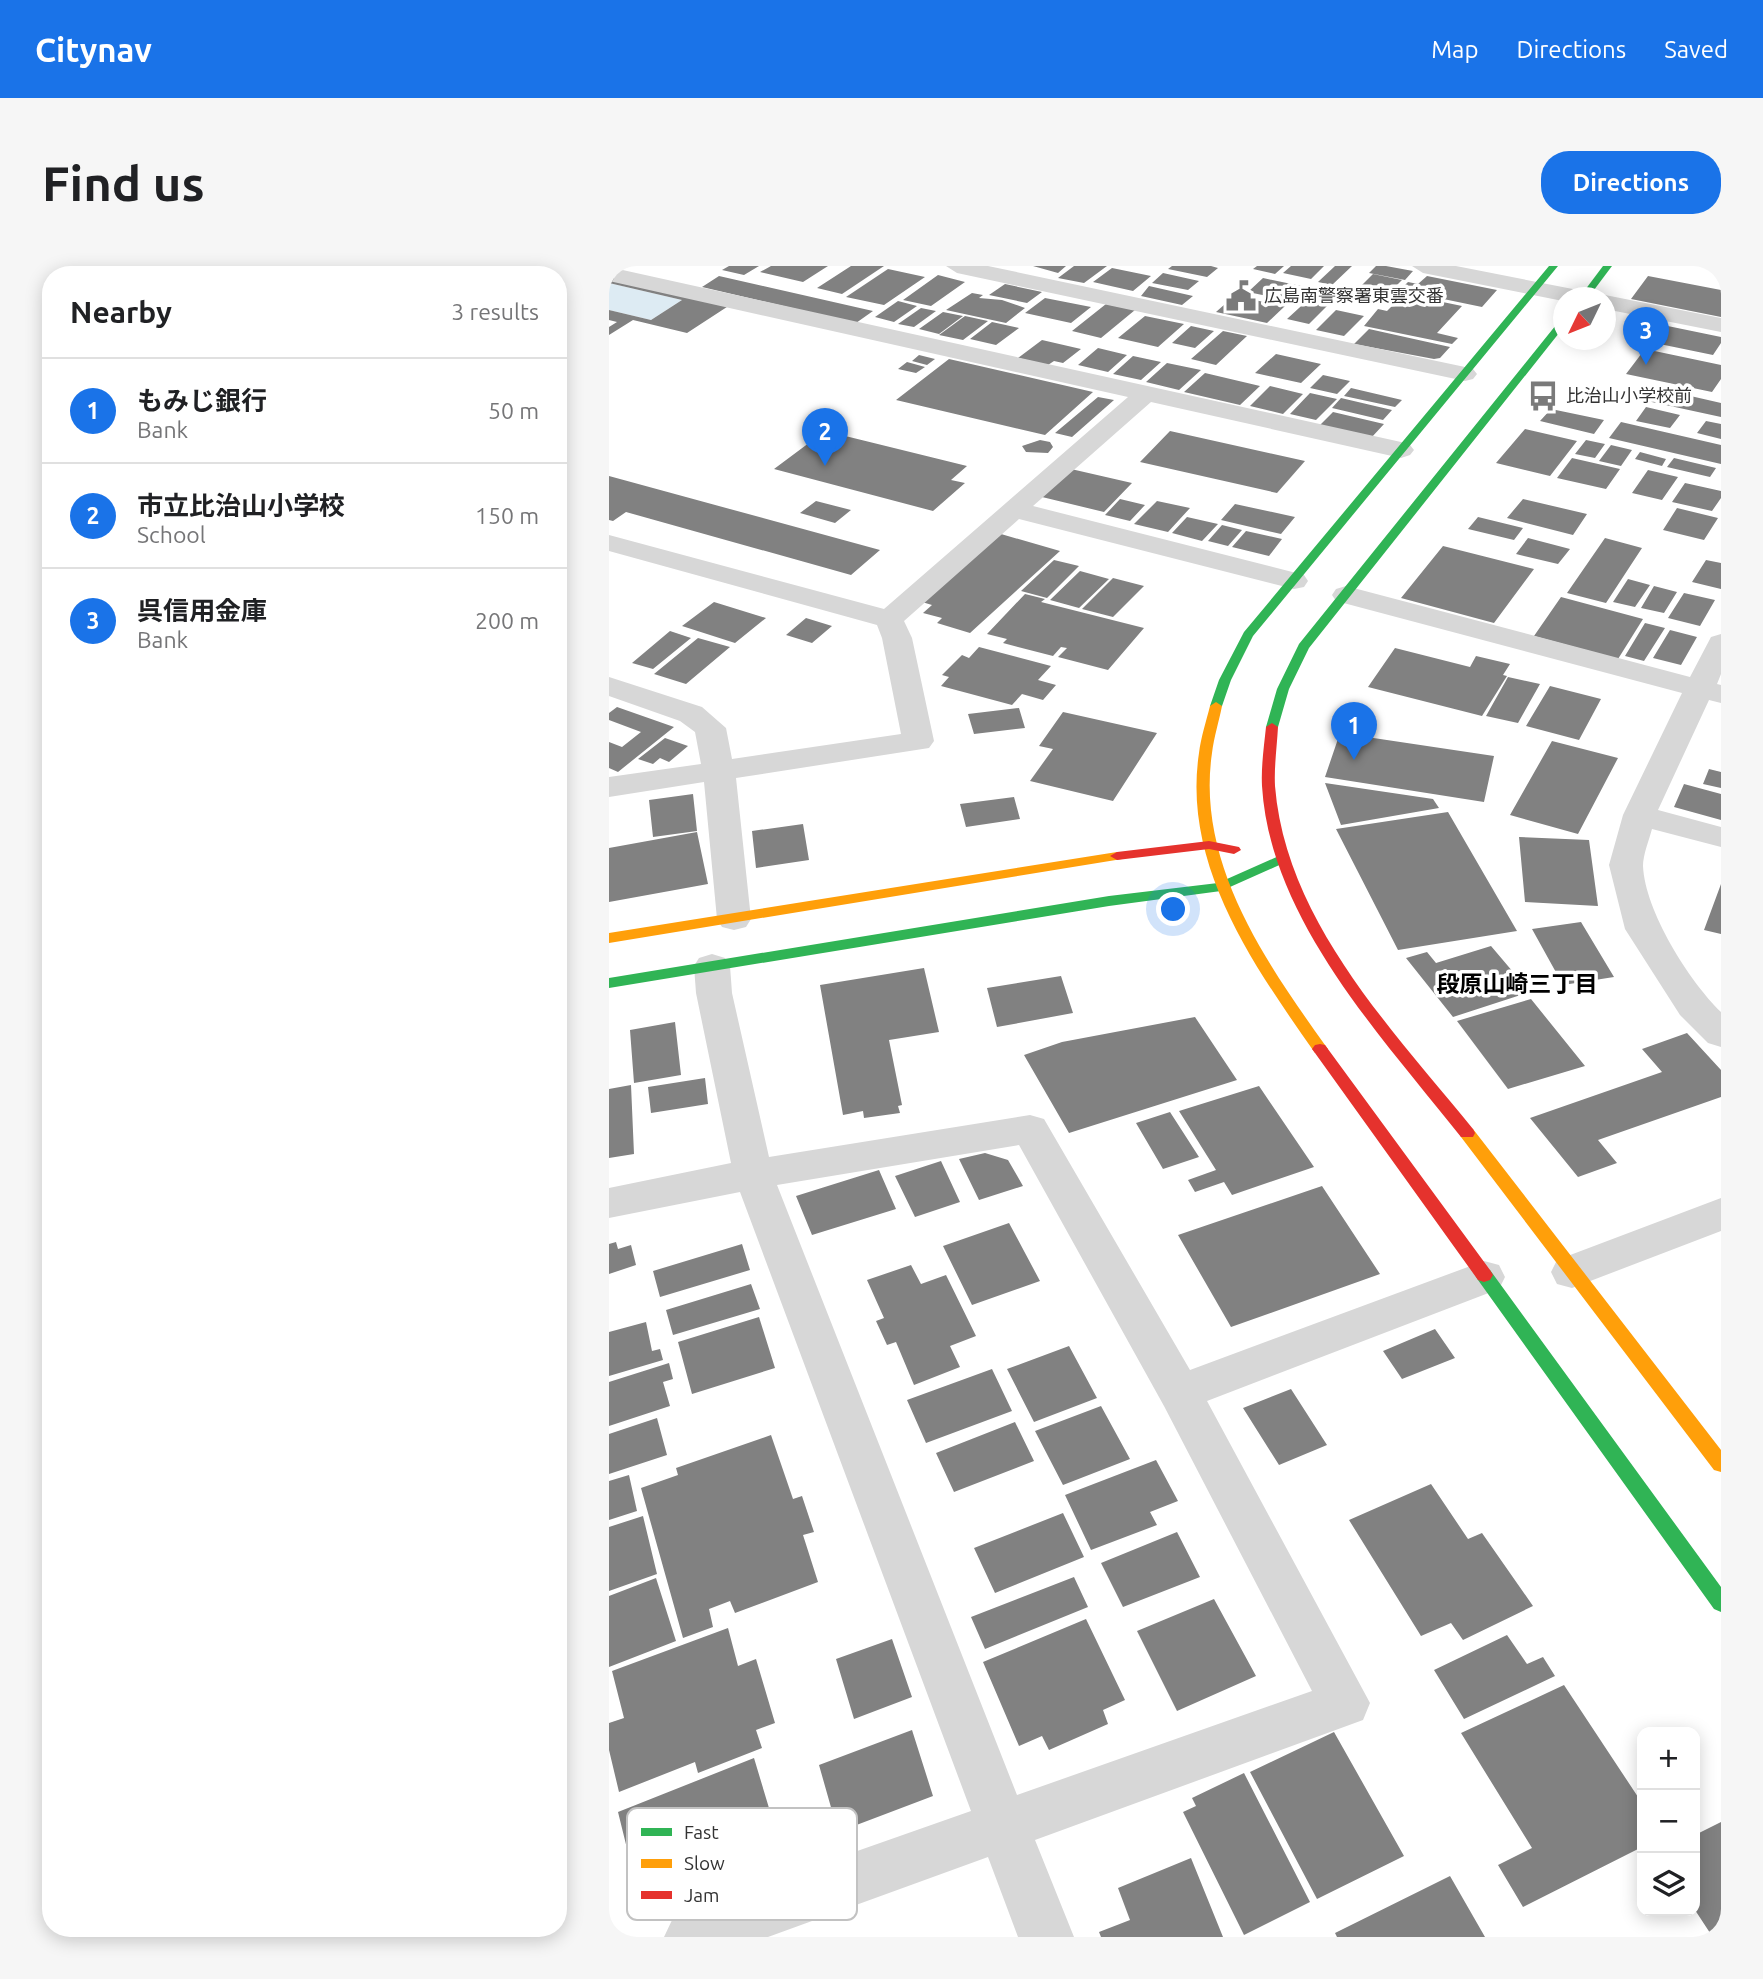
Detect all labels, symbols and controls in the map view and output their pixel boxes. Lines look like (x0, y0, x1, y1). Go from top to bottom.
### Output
text: Citynav (35, 31, 152, 68)
text: Map (1431, 36, 1478, 63)
text: Directions (1516, 36, 1626, 63)
text: Saved (1664, 36, 1728, 63)
button: Directions (1541, 151, 1721, 214)
text: Find us (42, 155, 205, 210)
public building icon: 広島南警察署東雲交番 (1224, 279, 1258, 313)
place label: 広島南警察署東雲交番 (1264, 285, 1444, 305)
north arrow (1553, 287, 1616, 350)
text: Nearby (70, 295, 172, 329)
text: 3 results (451, 299, 539, 324)
pin: 3 (1623, 307, 1669, 365)
bus stop icon: 比治山小学校前 (1526, 379, 1560, 413)
place label: 比治山小学校前 (1566, 385, 1692, 405)
text: もみじ銀行 (137, 386, 267, 415)
text: 1 (87, 398, 99, 423)
text: 50 m (488, 398, 539, 423)
pin: 2 (802, 408, 848, 466)
text: Bank (137, 417, 188, 442)
text: 市立比治山小学校 (137, 491, 345, 520)
text: 2 (87, 503, 99, 528)
text: 150 m (475, 503, 539, 528)
text: School (137, 522, 206, 547)
text: 呉信用金庫 (137, 596, 267, 625)
text: 3 (87, 608, 99, 633)
text: 200 m (475, 608, 539, 633)
text: Bank (137, 627, 188, 652)
pin: 1 (1331, 702, 1377, 760)
your location (1156, 892, 1190, 926)
district label: 段原山崎三丁目 (1437, 971, 1598, 996)
map controls (1637, 1727, 1700, 1916)
button: + (1637, 1727, 1700, 1790)
button: − (1637, 1790, 1700, 1853)
legend (627, 1808, 857, 1920)
text: Fast (684, 1821, 719, 1843)
text: Slow (684, 1852, 725, 1874)
button: layers (1637, 1853, 1700, 1916)
text: Jam (684, 1884, 720, 1906)

